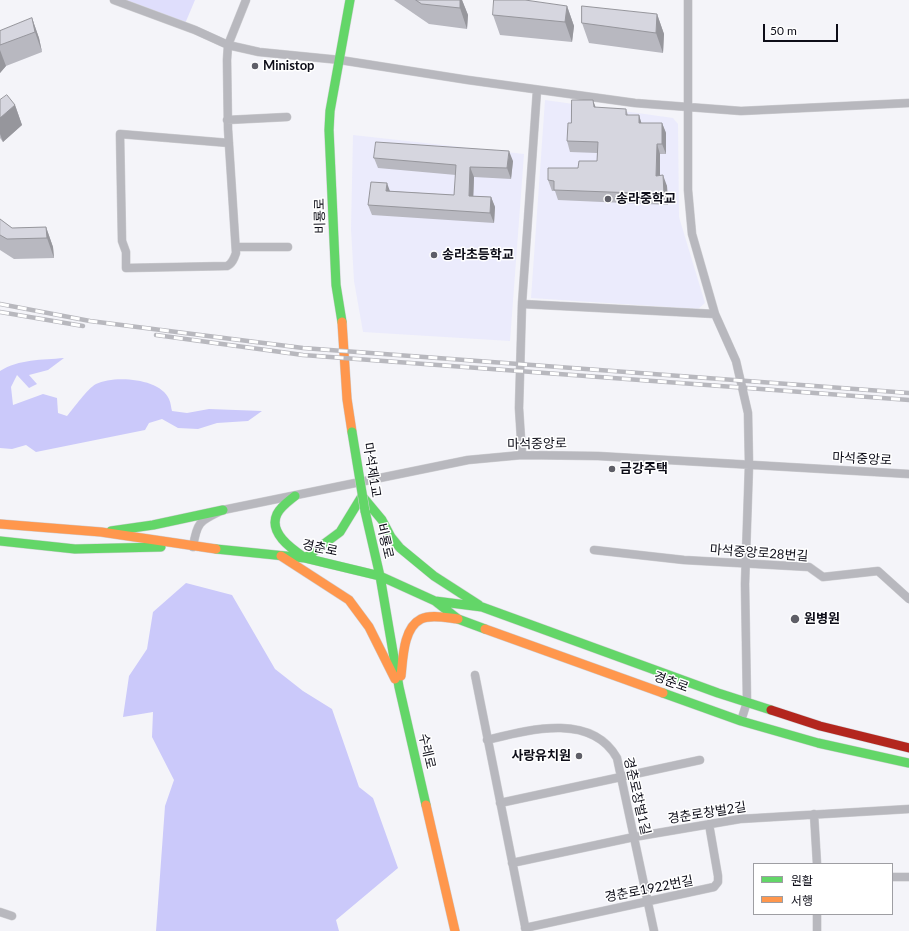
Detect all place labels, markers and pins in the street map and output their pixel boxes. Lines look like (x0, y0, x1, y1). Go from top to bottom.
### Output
place label: Ministop (263, 58, 314, 74)
marker: Ministop (250, 61, 260, 71)
place label: 송라중학교 (616, 191, 676, 207)
marker: 송라중학교 (603, 194, 613, 204)
place label: 송라초등학교 (442, 247, 514, 263)
marker: 송라초등학교 (429, 250, 439, 260)
place label: 금강주택 (620, 461, 668, 477)
marker: 금강주택 (607, 464, 617, 474)
place label: 원병원 (804, 611, 840, 627)
marker: 원병원 (789, 613, 801, 625)
place label: 사랑유치원 (511, 748, 571, 764)
marker: 사랑유치원 (574, 751, 584, 761)

